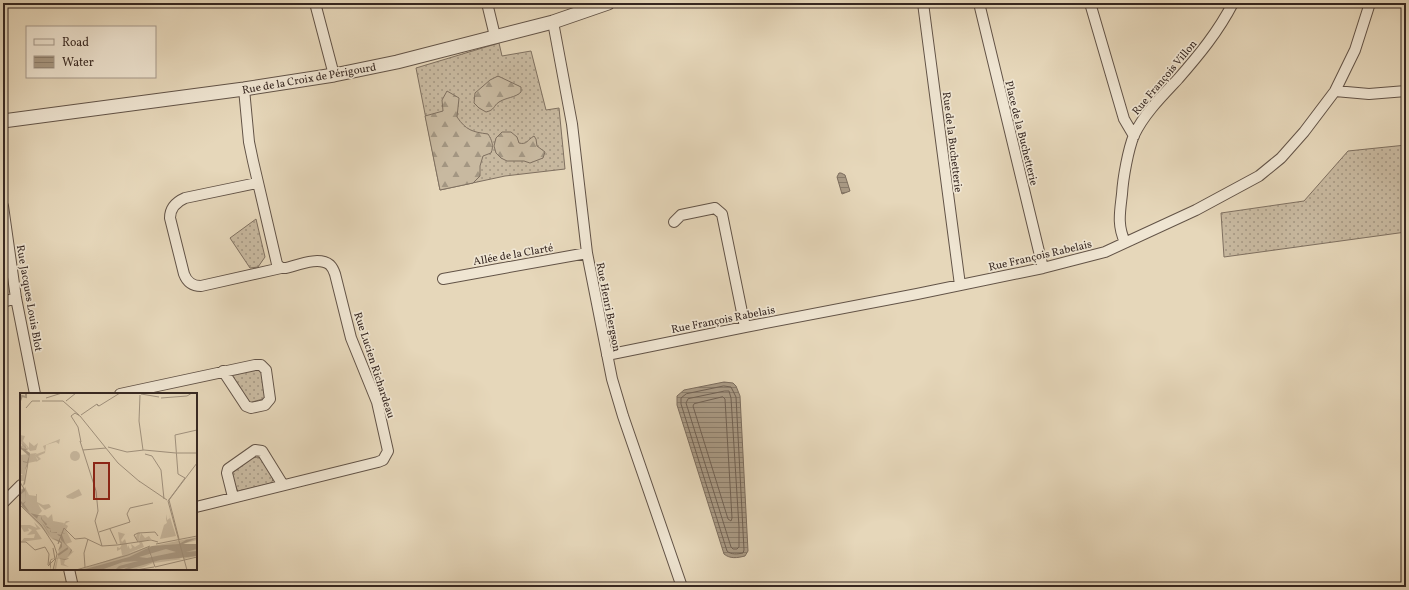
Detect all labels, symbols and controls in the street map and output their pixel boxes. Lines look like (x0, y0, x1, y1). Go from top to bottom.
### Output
legend (26, 26, 156, 78)
text: Road (62, 35, 89, 51)
street label: Rue François Villon (1129, 37, 1201, 119)
text: Water (62, 55, 94, 71)
street label: Rue de la Croix de Périgourd (241, 60, 378, 99)
street label: Place de la Buchetterie (1000, 79, 1041, 187)
street label: Rue de la Buchetterie (938, 91, 965, 193)
street label: Rue François Rabelais (987, 237, 1094, 276)
street label: Allée de la Clarté (472, 241, 554, 270)
street label: Rue Jacques Louis Blot (12, 244, 45, 353)
street label: Rue Henri Bergson (592, 261, 624, 354)
street label: Rue François Rabelais (670, 303, 777, 338)
street label: Rue Lucien Richardeau (349, 310, 398, 421)
inset map (20, 393, 197, 570)

